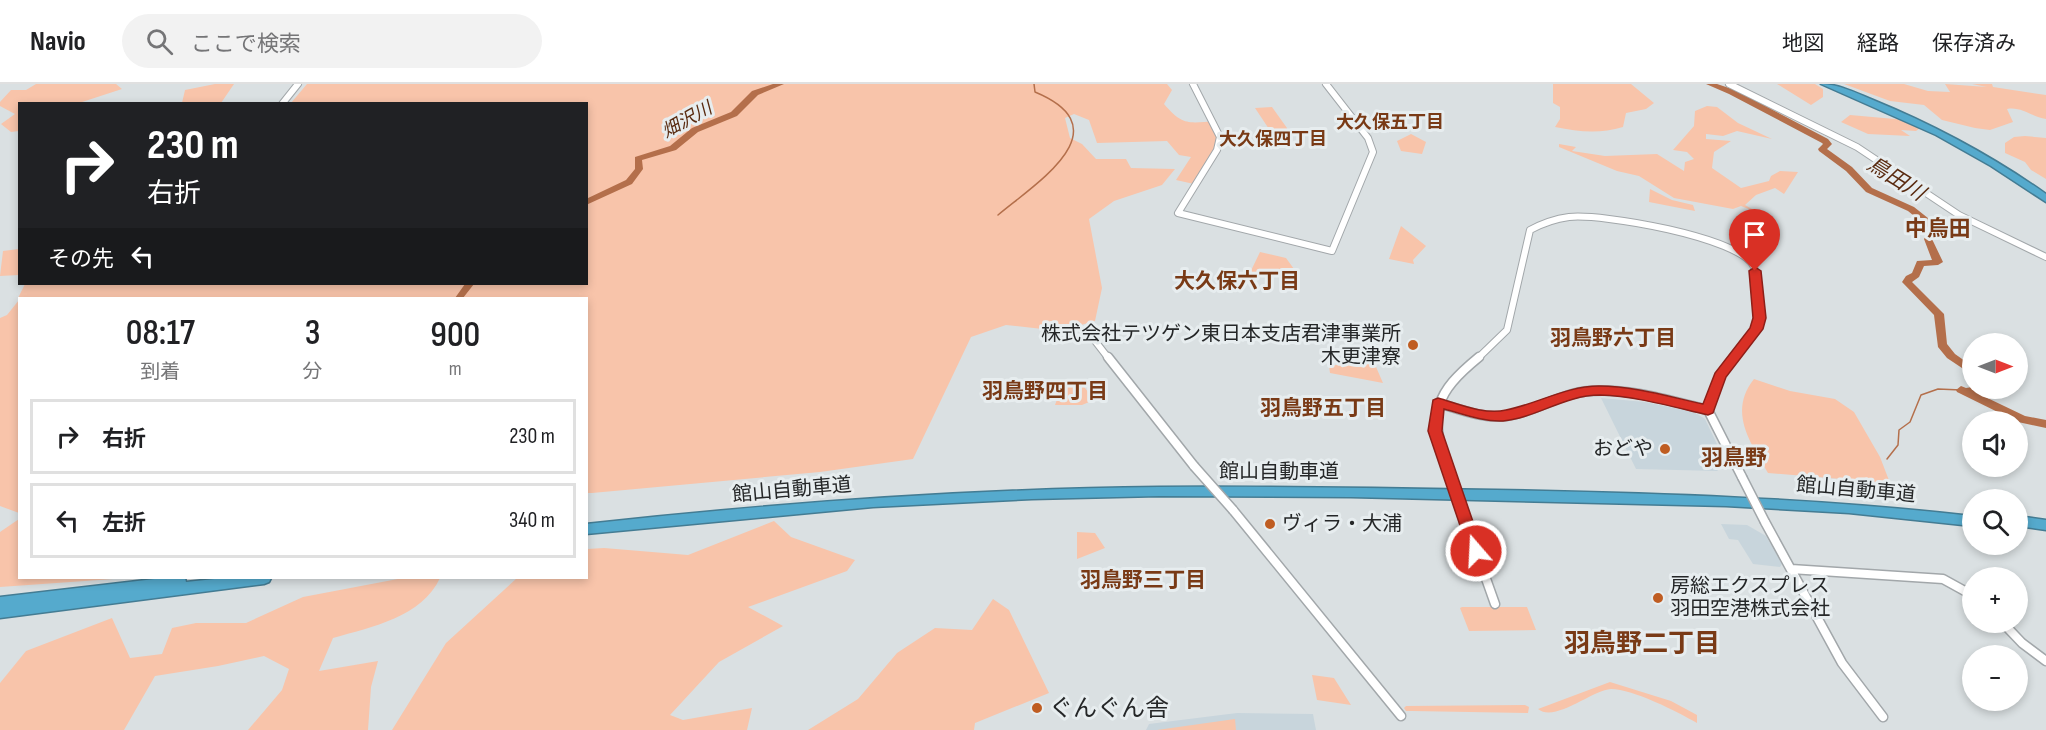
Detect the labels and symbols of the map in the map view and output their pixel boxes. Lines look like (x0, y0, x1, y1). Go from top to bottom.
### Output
water label: 畑沢川 (658, 97, 717, 142)
district label: 大久保五丁目 (1336, 112, 1444, 133)
district label: 大久保四丁目 (1219, 129, 1327, 150)
water label: 鳥田川 (1863, 152, 1931, 207)
pin (1729, 209, 1780, 271)
district label: 中烏田 (1905, 216, 1971, 243)
district label: 大久保六丁目 (1174, 269, 1300, 294)
place label: 株式会社テツゲン東日本支店君津事業所 木更津寮 (1041, 322, 1401, 369)
district label: 羽鳥野六丁目 (1550, 326, 1676, 351)
north arrow (1962, 333, 2028, 399)
marker: 株式会社テツゲン東日本支店君津事業所 木更津寮 (1406, 338, 1420, 352)
district label: 羽鳥野四丁目 (982, 379, 1108, 404)
district label: 羽鳥野五丁目 (1260, 396, 1386, 421)
place label: おどや (1593, 437, 1653, 461)
marker: おどや (1658, 442, 1672, 456)
district label: 羽鳥野 (1701, 445, 1767, 472)
street label: 館山自動車道 (1219, 460, 1339, 484)
street label: 館山自動車道 (731, 473, 853, 507)
street label: 館山自動車道 (1795, 473, 1917, 507)
place label: ヴィラ・大浦 (1282, 512, 1402, 536)
marker: ヴィラ・大浦 (1263, 517, 1277, 531)
position arrow (1444, 519, 1508, 583)
district label: 羽鳥野三丁目 (1080, 568, 1206, 593)
place label: 房総エクスプレス 羽田空港株式会社 (1670, 574, 1830, 621)
marker: 房総エクスプレス 羽田空港株式会社 (1651, 591, 1665, 605)
district label: 羽鳥野二丁目 (1564, 629, 1720, 660)
place label: ぐんぐん舎 (1049, 694, 1169, 723)
marker: ぐんぐん舎 (1030, 701, 1044, 715)

